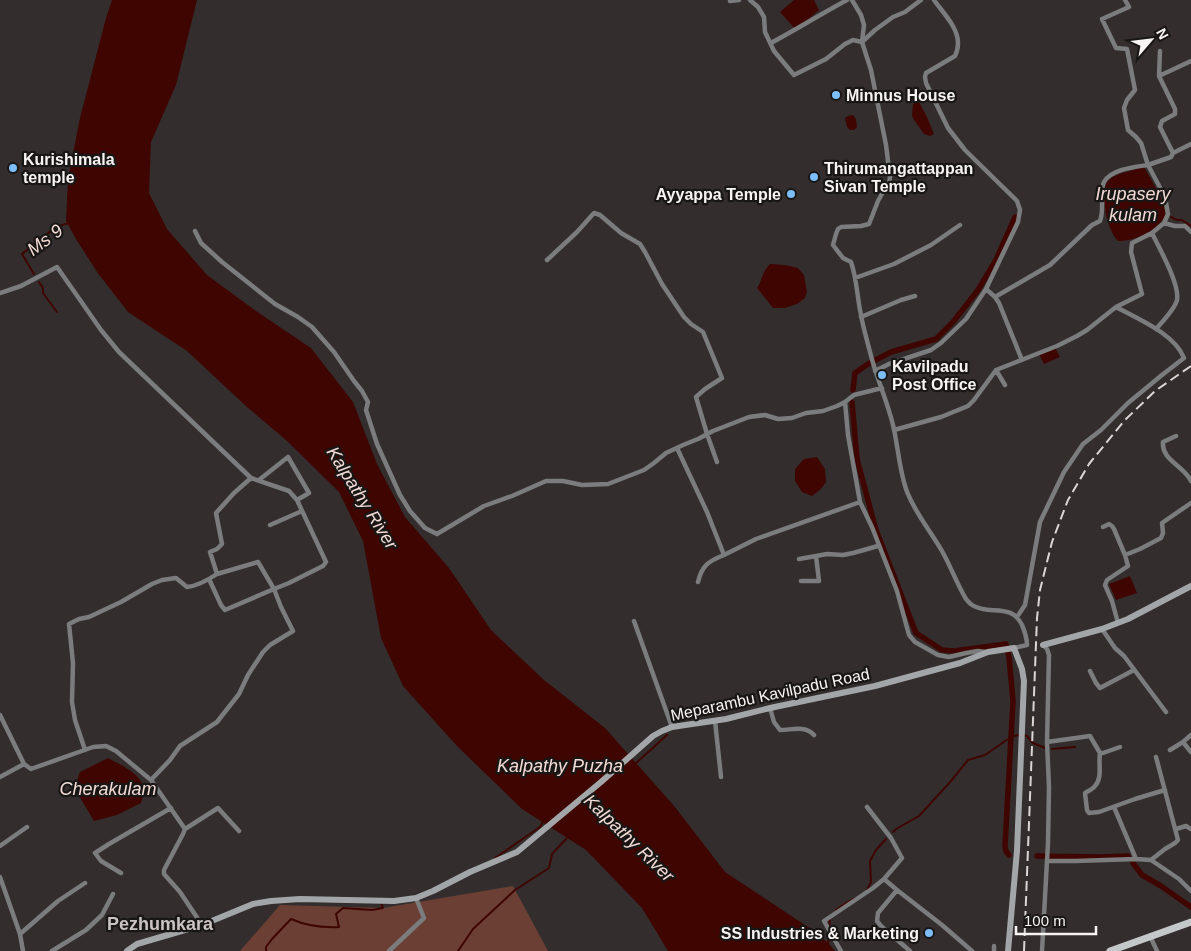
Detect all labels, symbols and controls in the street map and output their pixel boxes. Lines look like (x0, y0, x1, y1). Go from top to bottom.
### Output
north arrow (1126, 15, 1176, 65)
text: N (1153, 26, 1172, 42)
place label: Minnus House (846, 87, 955, 104)
marker: Minnus House (830, 89, 842, 101)
place label: Kurishimala temple (23, 151, 115, 186)
place label: Thirumangattappan Sivan Temple (824, 160, 973, 195)
marker: Kurishimala temple (7, 162, 19, 174)
marker: Thirumangattappan Sivan Temple (808, 171, 820, 183)
water label: Irupasery kulam (1095, 184, 1172, 225)
place label: Ayyappa Temple (656, 186, 781, 203)
marker: Ayyappa Temple (785, 188, 797, 200)
water label: Ms 9 (23, 220, 67, 260)
place label: Kavilpadu Post Office (892, 358, 977, 393)
marker: Kavilpadu Post Office (876, 369, 888, 381)
water label: Kalpathy River (323, 443, 402, 554)
street label: Meparambu Kavilpadu Road (669, 665, 871, 724)
water label: Kalpathy Puzha (497, 756, 623, 776)
water label: Cherakulam (59, 779, 157, 799)
water label: Kalpathy River (580, 790, 679, 887)
scale bar (1016, 904, 1096, 936)
text: 100 m (1024, 912, 1066, 929)
district label: Pezhumkara (107, 914, 214, 934)
place label: SS Industries & Marketing (721, 925, 919, 942)
marker: SS Industries & Marketing (923, 927, 935, 939)

